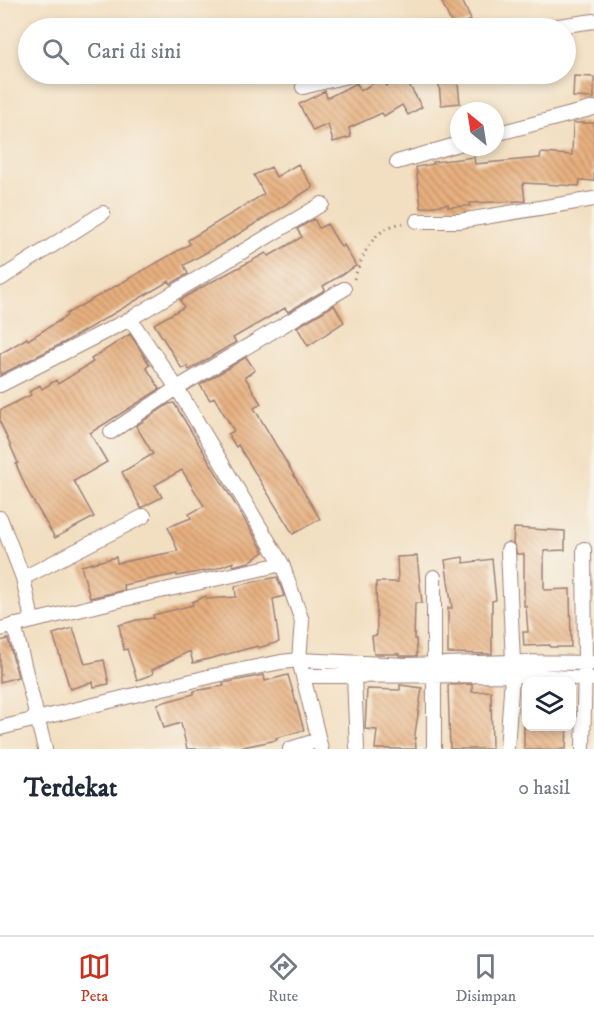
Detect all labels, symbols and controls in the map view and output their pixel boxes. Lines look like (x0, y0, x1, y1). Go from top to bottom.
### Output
search box (18, 18, 576, 84)
icon: search (39, 35, 72, 68)
text: Cari di sini (87, 38, 181, 65)
north arrow (450, 102, 504, 156)
map controls (522, 677, 576, 731)
button: layers (522, 677, 576, 731)
text: Terdekat (24, 772, 117, 805)
text: 0 hasil (518, 776, 570, 801)
tab: Peta (78, 950, 111, 1006)
tab: Rute (267, 950, 300, 1006)
tab: Disimpan (455, 950, 516, 1006)

